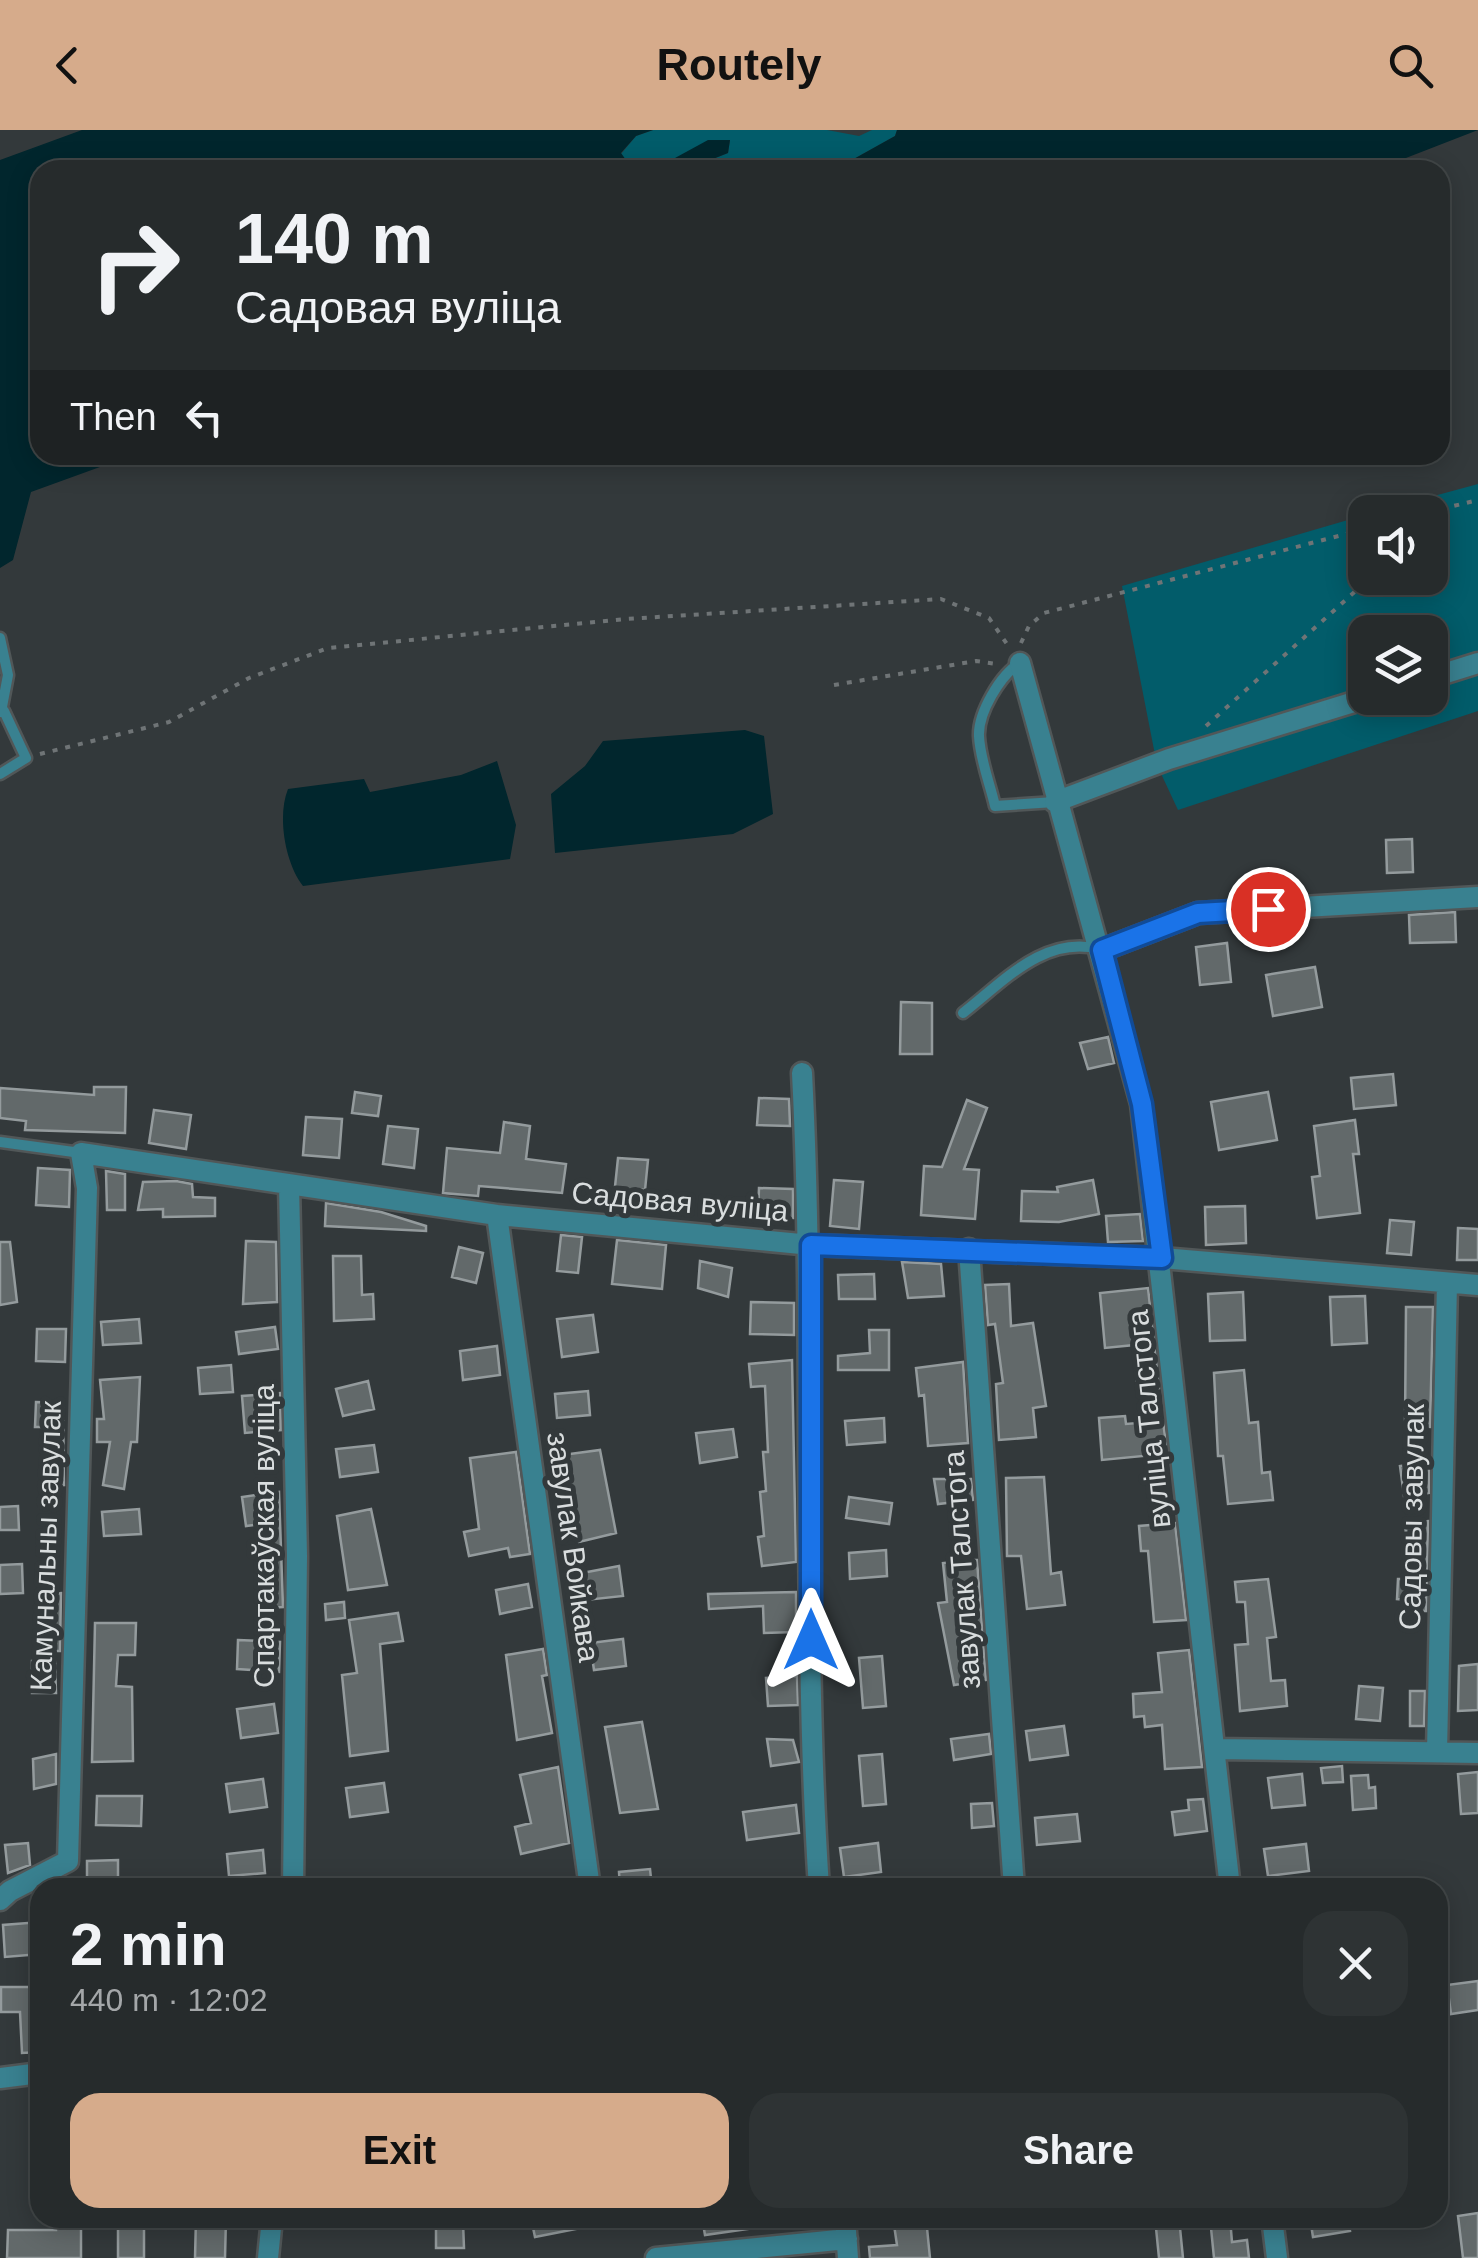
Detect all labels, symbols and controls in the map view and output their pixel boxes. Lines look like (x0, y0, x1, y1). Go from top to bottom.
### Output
icon: back (40, 38, 95, 93)
icon: search (1383, 38, 1438, 93)
text: Routely (656, 39, 822, 90)
icon: right (70, 200, 200, 330)
text: 140 m (235, 200, 433, 278)
text: Садовая вуліца (235, 282, 561, 333)
icon: left (177, 390, 232, 445)
text: Then (70, 396, 157, 438)
map controls (1348, 495, 1448, 715)
button: sound (1348, 495, 1448, 595)
button: layers (1348, 615, 1448, 715)
pin (1226, 867, 1311, 952)
icon: arrive (1241, 882, 1296, 937)
street label: Садовая вуліца (570, 1176, 790, 1227)
street label: вуліца Талстога (1121, 1308, 1176, 1530)
street label: Спартакаўская вуліца (247, 1384, 280, 1688)
street label: Камунальны завулак (24, 1399, 67, 1692)
street label: Садовы завулак (1393, 1403, 1430, 1630)
street label: завулак Войкава (541, 1430, 606, 1664)
street label: завулак Талстога (937, 1449, 986, 1690)
position arrow (759, 1588, 863, 1692)
text: 2 min (70, 1911, 227, 1978)
button: close (1303, 1911, 1408, 2016)
text: 440 m · 12:02 (70, 1982, 267, 2018)
button: Exit (70, 2093, 729, 2208)
button: Share (749, 2093, 1408, 2208)

